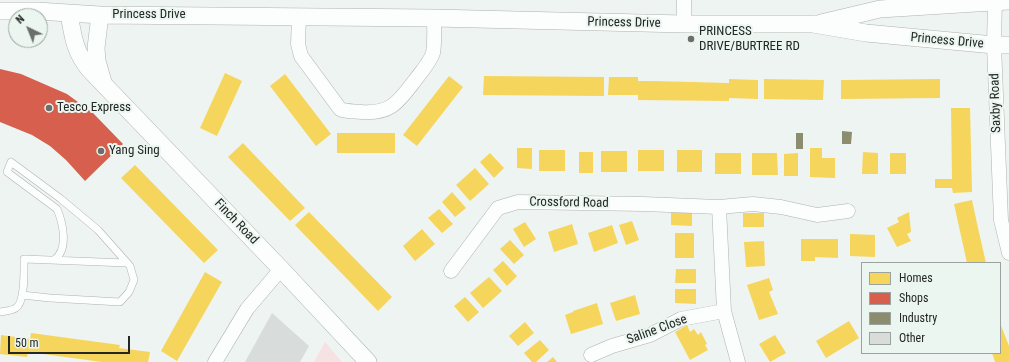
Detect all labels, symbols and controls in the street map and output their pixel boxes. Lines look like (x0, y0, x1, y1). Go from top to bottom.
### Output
street label: Princess Drive (112, 7, 186, 23)
north arrow (8, 8, 48, 48)
text: N (13, 13, 27, 27)
street label: Princess Drive (587, 15, 661, 31)
place label: PRINCESS DRIVE/BURTREE RD (699, 24, 800, 55)
street label: Princess Drive (910, 30, 984, 52)
marker: PRINCESS DRIVE/BURTREE RD (686, 34, 696, 44)
street label: Saxby Road (987, 73, 1005, 133)
place label: Tesco Express (57, 100, 131, 116)
marker: Tesco Express (44, 103, 54, 113)
place label: Yang Sing (109, 143, 160, 159)
marker: Yang Sing (96, 146, 106, 156)
street label: Crossford Road (529, 195, 609, 211)
street label: Finch Road (211, 196, 261, 248)
legend (861, 262, 1001, 354)
text: Homes (899, 271, 933, 285)
text: Shops (899, 291, 928, 305)
text: Industry (899, 311, 937, 325)
street label: Saline Close (625, 312, 689, 348)
scale bar (10, 328, 132, 354)
text: Other (899, 331, 925, 345)
text: 50 m (15, 336, 39, 350)

